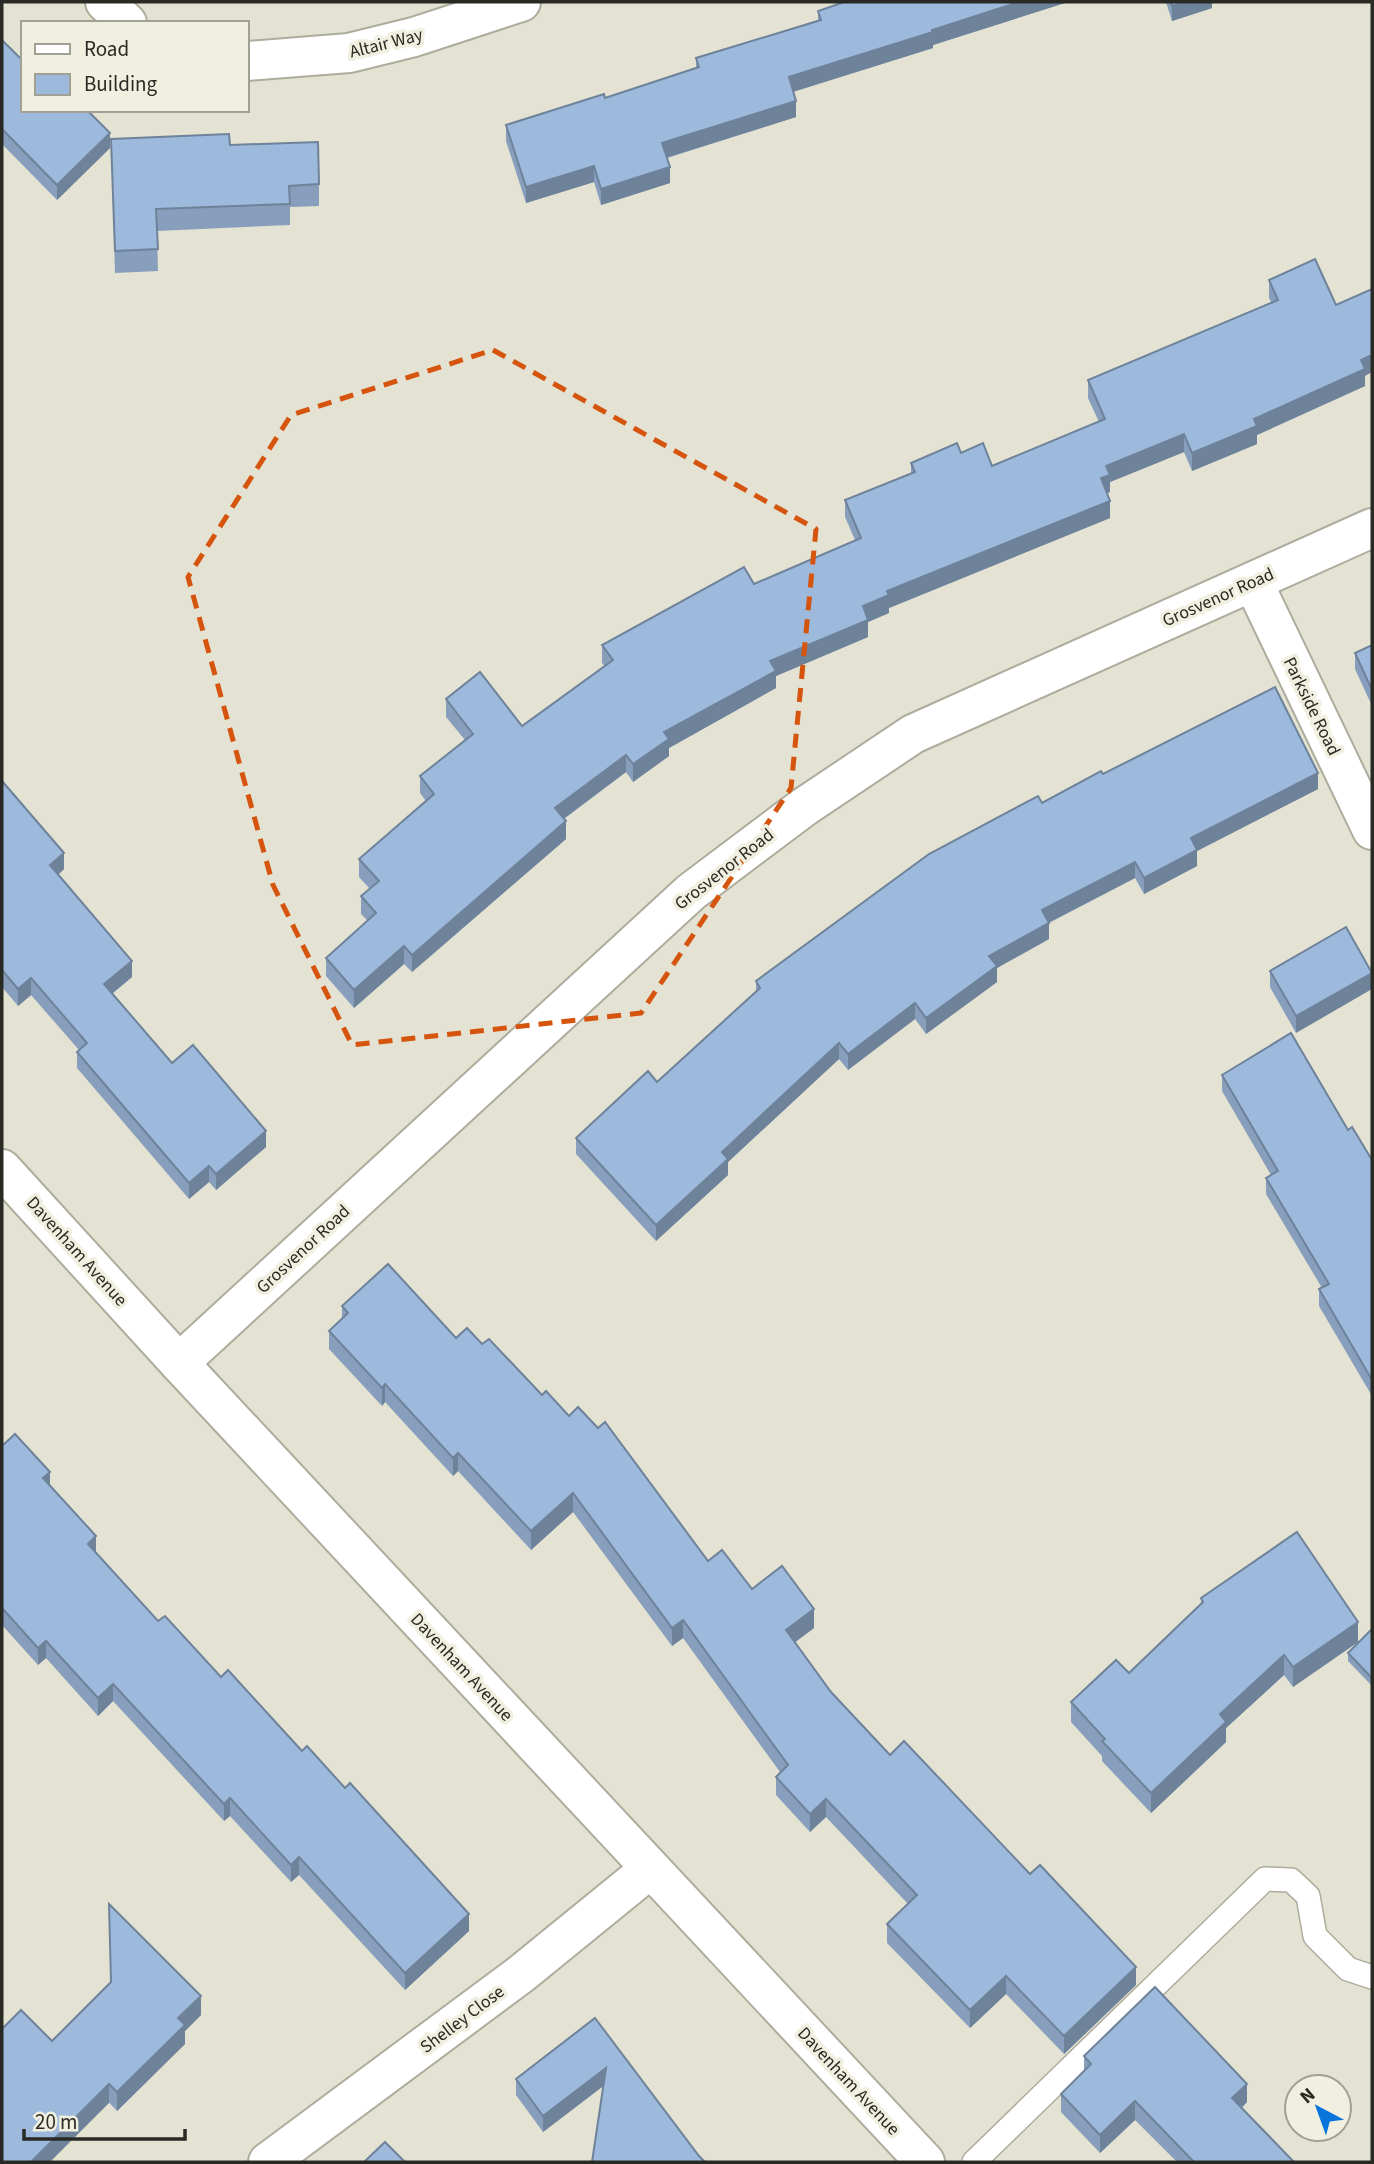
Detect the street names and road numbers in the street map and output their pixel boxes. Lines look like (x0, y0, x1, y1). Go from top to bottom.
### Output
street label: Altair Way (347, 22, 426, 65)
street label: Grosvenor Road (1158, 562, 1278, 633)
street label: Parkside Road (1277, 653, 1346, 760)
street label: Grosvenor Road (669, 823, 779, 916)
street label: Davenham Avenue (20, 1191, 133, 1312)
street label: Grosvenor Road (251, 1199, 356, 1299)
street label: Davenham Avenue (405, 1608, 519, 1727)
street label: Shelley Close (415, 1979, 510, 2059)
street label: Davenham Avenue (792, 2022, 906, 2141)

